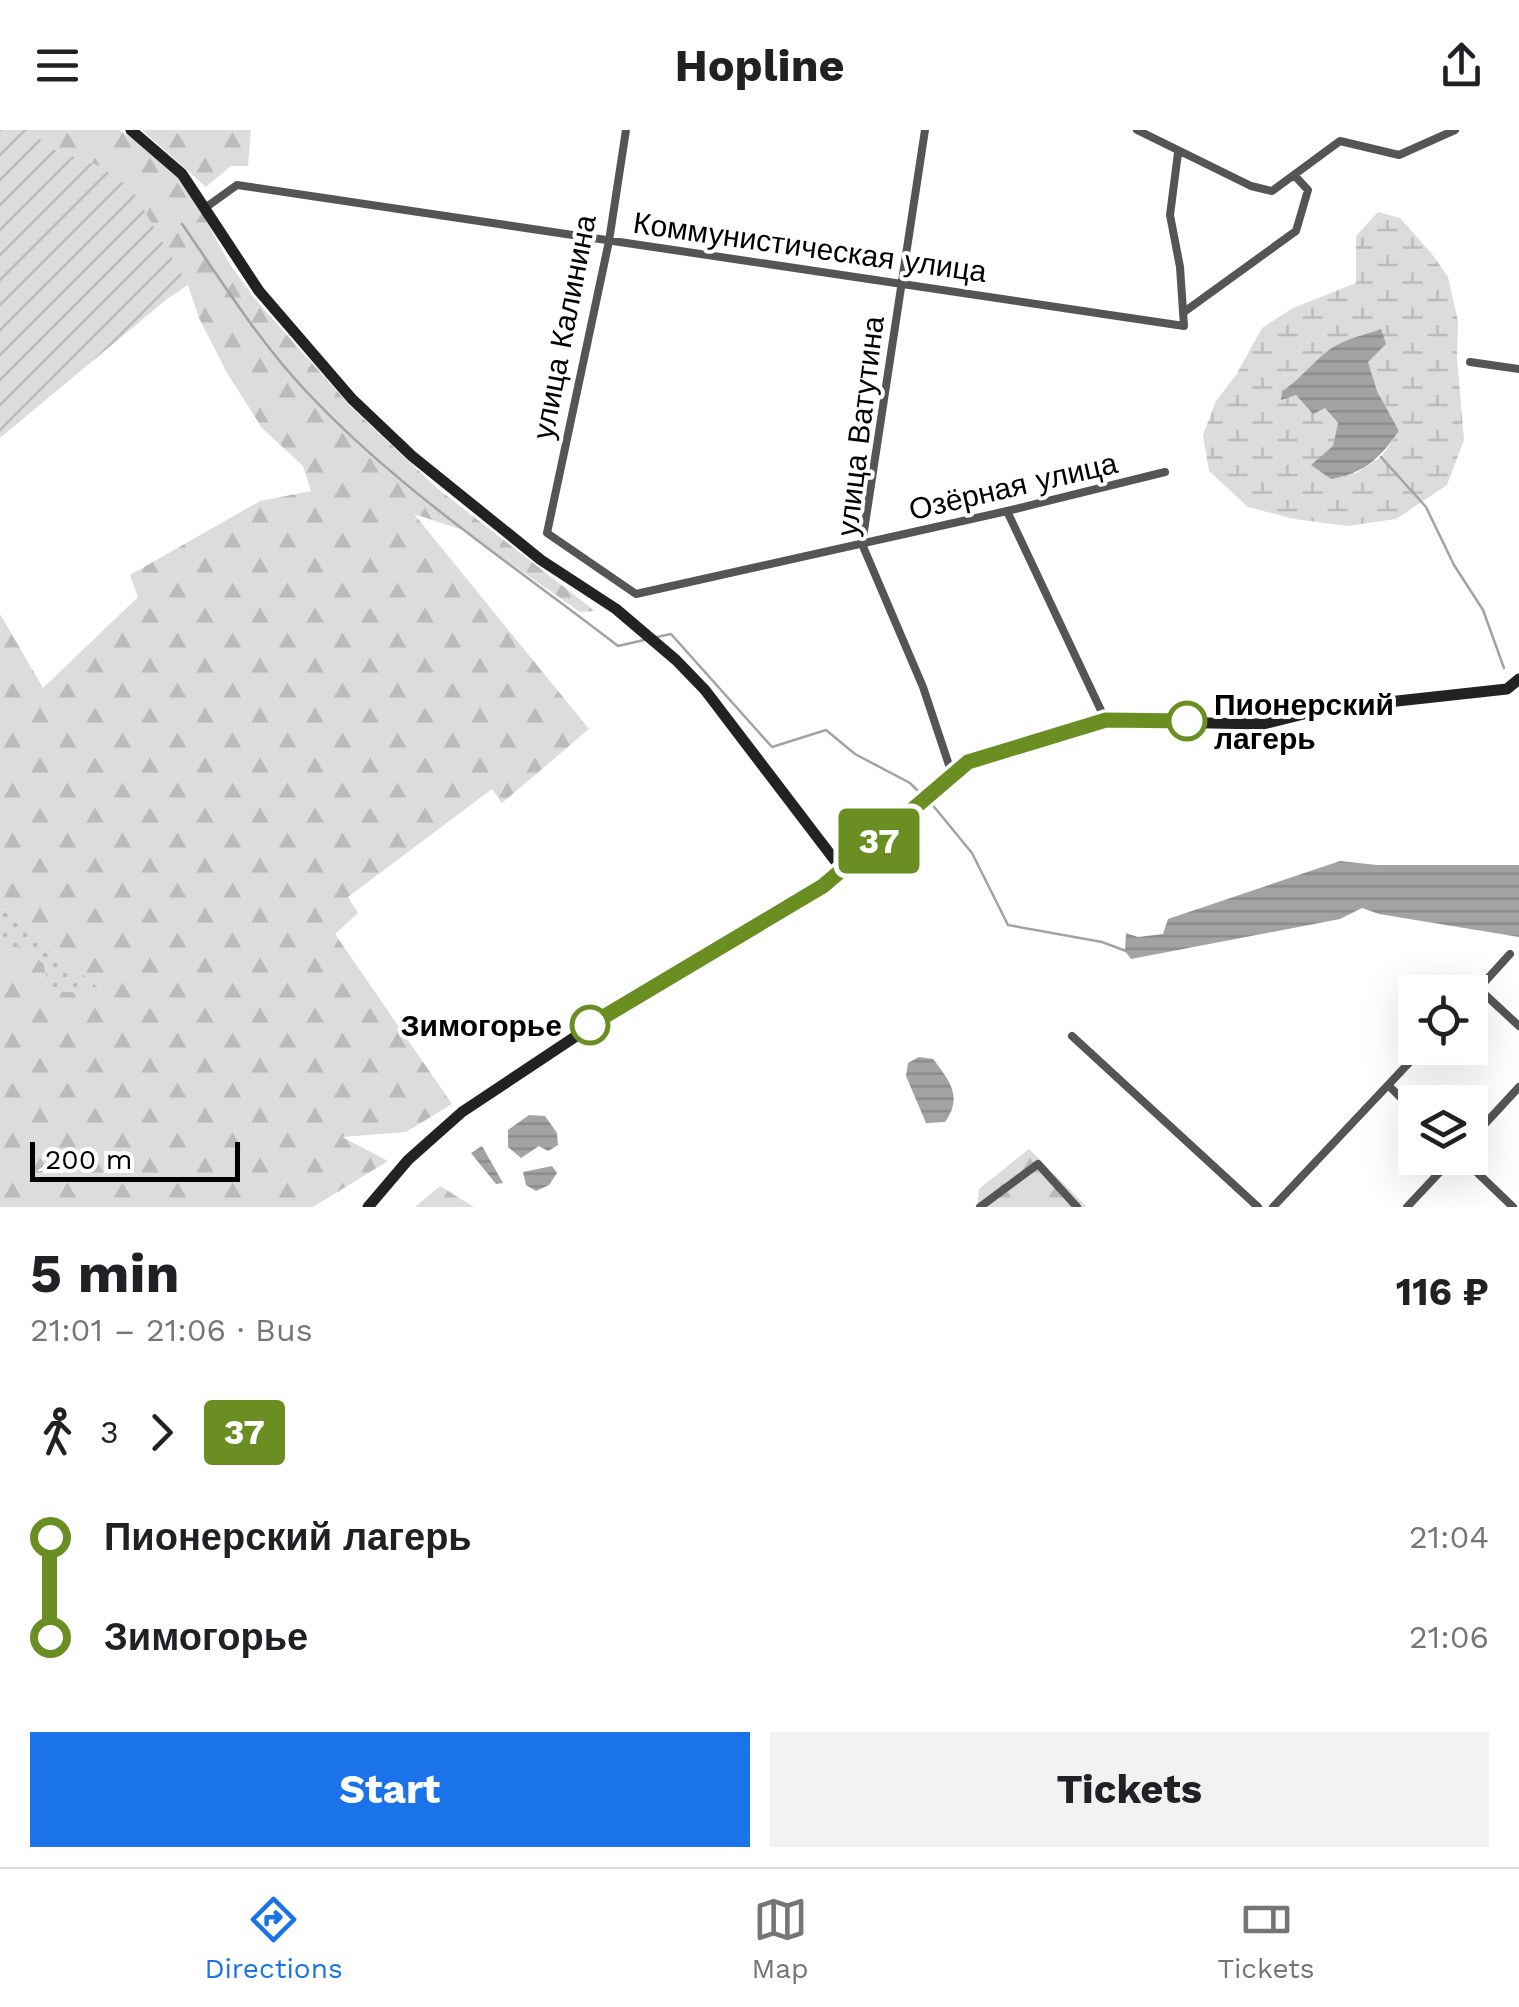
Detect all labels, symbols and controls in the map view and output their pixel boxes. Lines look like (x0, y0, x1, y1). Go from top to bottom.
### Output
icon: menu (30, 38, 85, 93)
icon: share (1434, 38, 1489, 93)
text: Hopline (674, 39, 845, 92)
street label: Коммунистическая улица (631, 205, 989, 289)
street label: улица Калинина (525, 212, 603, 442)
street label: улица Ватутина (829, 314, 891, 538)
street label: Озёрная улица (905, 445, 1121, 527)
place label: Пионерский лагерь (1214, 687, 1394, 756)
marker: Пионерский лагерь (1168, 702, 1206, 740)
line badge: 37 (834, 808, 924, 874)
text: 37 (858, 820, 900, 862)
map controls (1398, 975, 1488, 1175)
button: locate (1398, 975, 1488, 1065)
marker: Зимогорье (571, 1006, 609, 1044)
place label: Зимогорье (401, 1008, 562, 1043)
button: layers (1398, 1085, 1488, 1175)
scale bar (30, 1137, 240, 1182)
text: 200 m (45, 1143, 132, 1176)
text: 5 min (30, 1241, 180, 1305)
text: 116 ₽ (1396, 1270, 1489, 1314)
text: 21:01 – 21:06 · Bus (30, 1311, 313, 1349)
icon: walk (30, 1405, 85, 1460)
icon: forward (134, 1405, 189, 1460)
text: 37 (224, 1411, 265, 1453)
text: 3 (100, 1413, 119, 1451)
text: Пионерский лагерь (104, 1515, 472, 1559)
text: 21:04 (1409, 1518, 1489, 1556)
text: Зимогорье (104, 1615, 308, 1659)
text: 21:06 (1409, 1618, 1489, 1656)
button: Start (30, 1732, 750, 1847)
button: Tickets (770, 1732, 1489, 1847)
tab: Directions (204, 1892, 343, 1985)
tab: Map (752, 1892, 809, 1985)
tab: Tickets (1217, 1892, 1315, 1985)

